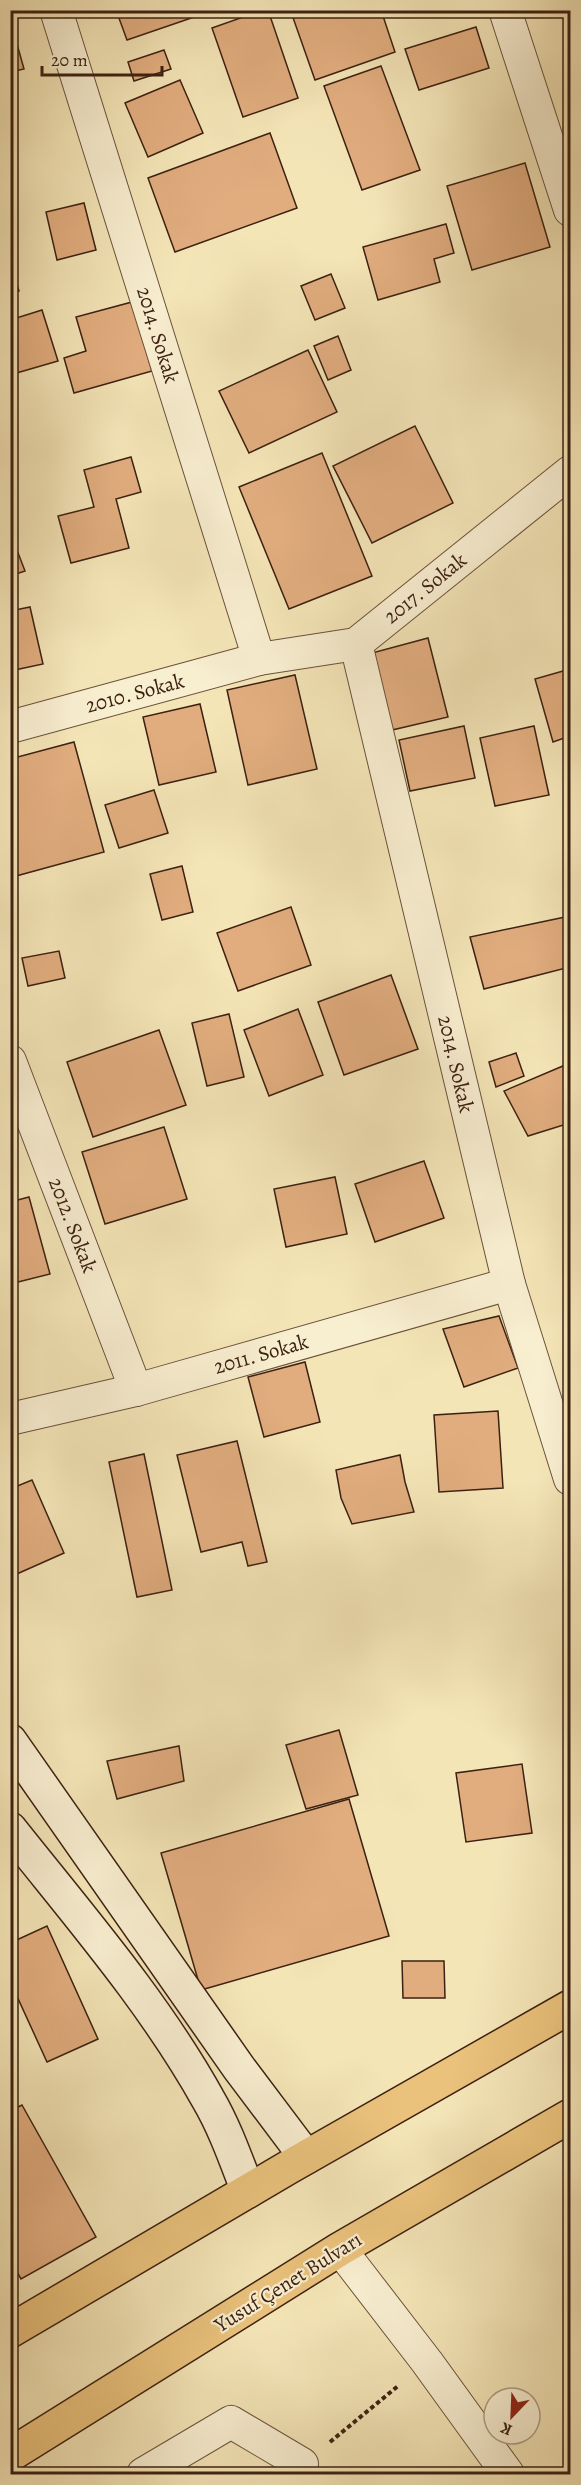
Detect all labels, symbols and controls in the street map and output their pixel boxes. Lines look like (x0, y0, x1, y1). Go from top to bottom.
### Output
scale bar (42, 39, 162, 77)
text: 20 m (51, 48, 88, 72)
street label: 2014. Sokak (130, 283, 186, 387)
street label: 2017. Sokak (378, 546, 473, 630)
street label: 2010. Sokak (83, 666, 188, 720)
street label: 2014. Sokak (431, 1012, 481, 1116)
street label: 2012. Sokak (42, 1173, 104, 1277)
street label: 2011. Sokak (210, 1327, 312, 1381)
street label: Yusuf Çenet Bulvarı (208, 2225, 367, 2339)
north arrow (482, 2386, 542, 2446)
text: K (497, 2417, 516, 2441)

